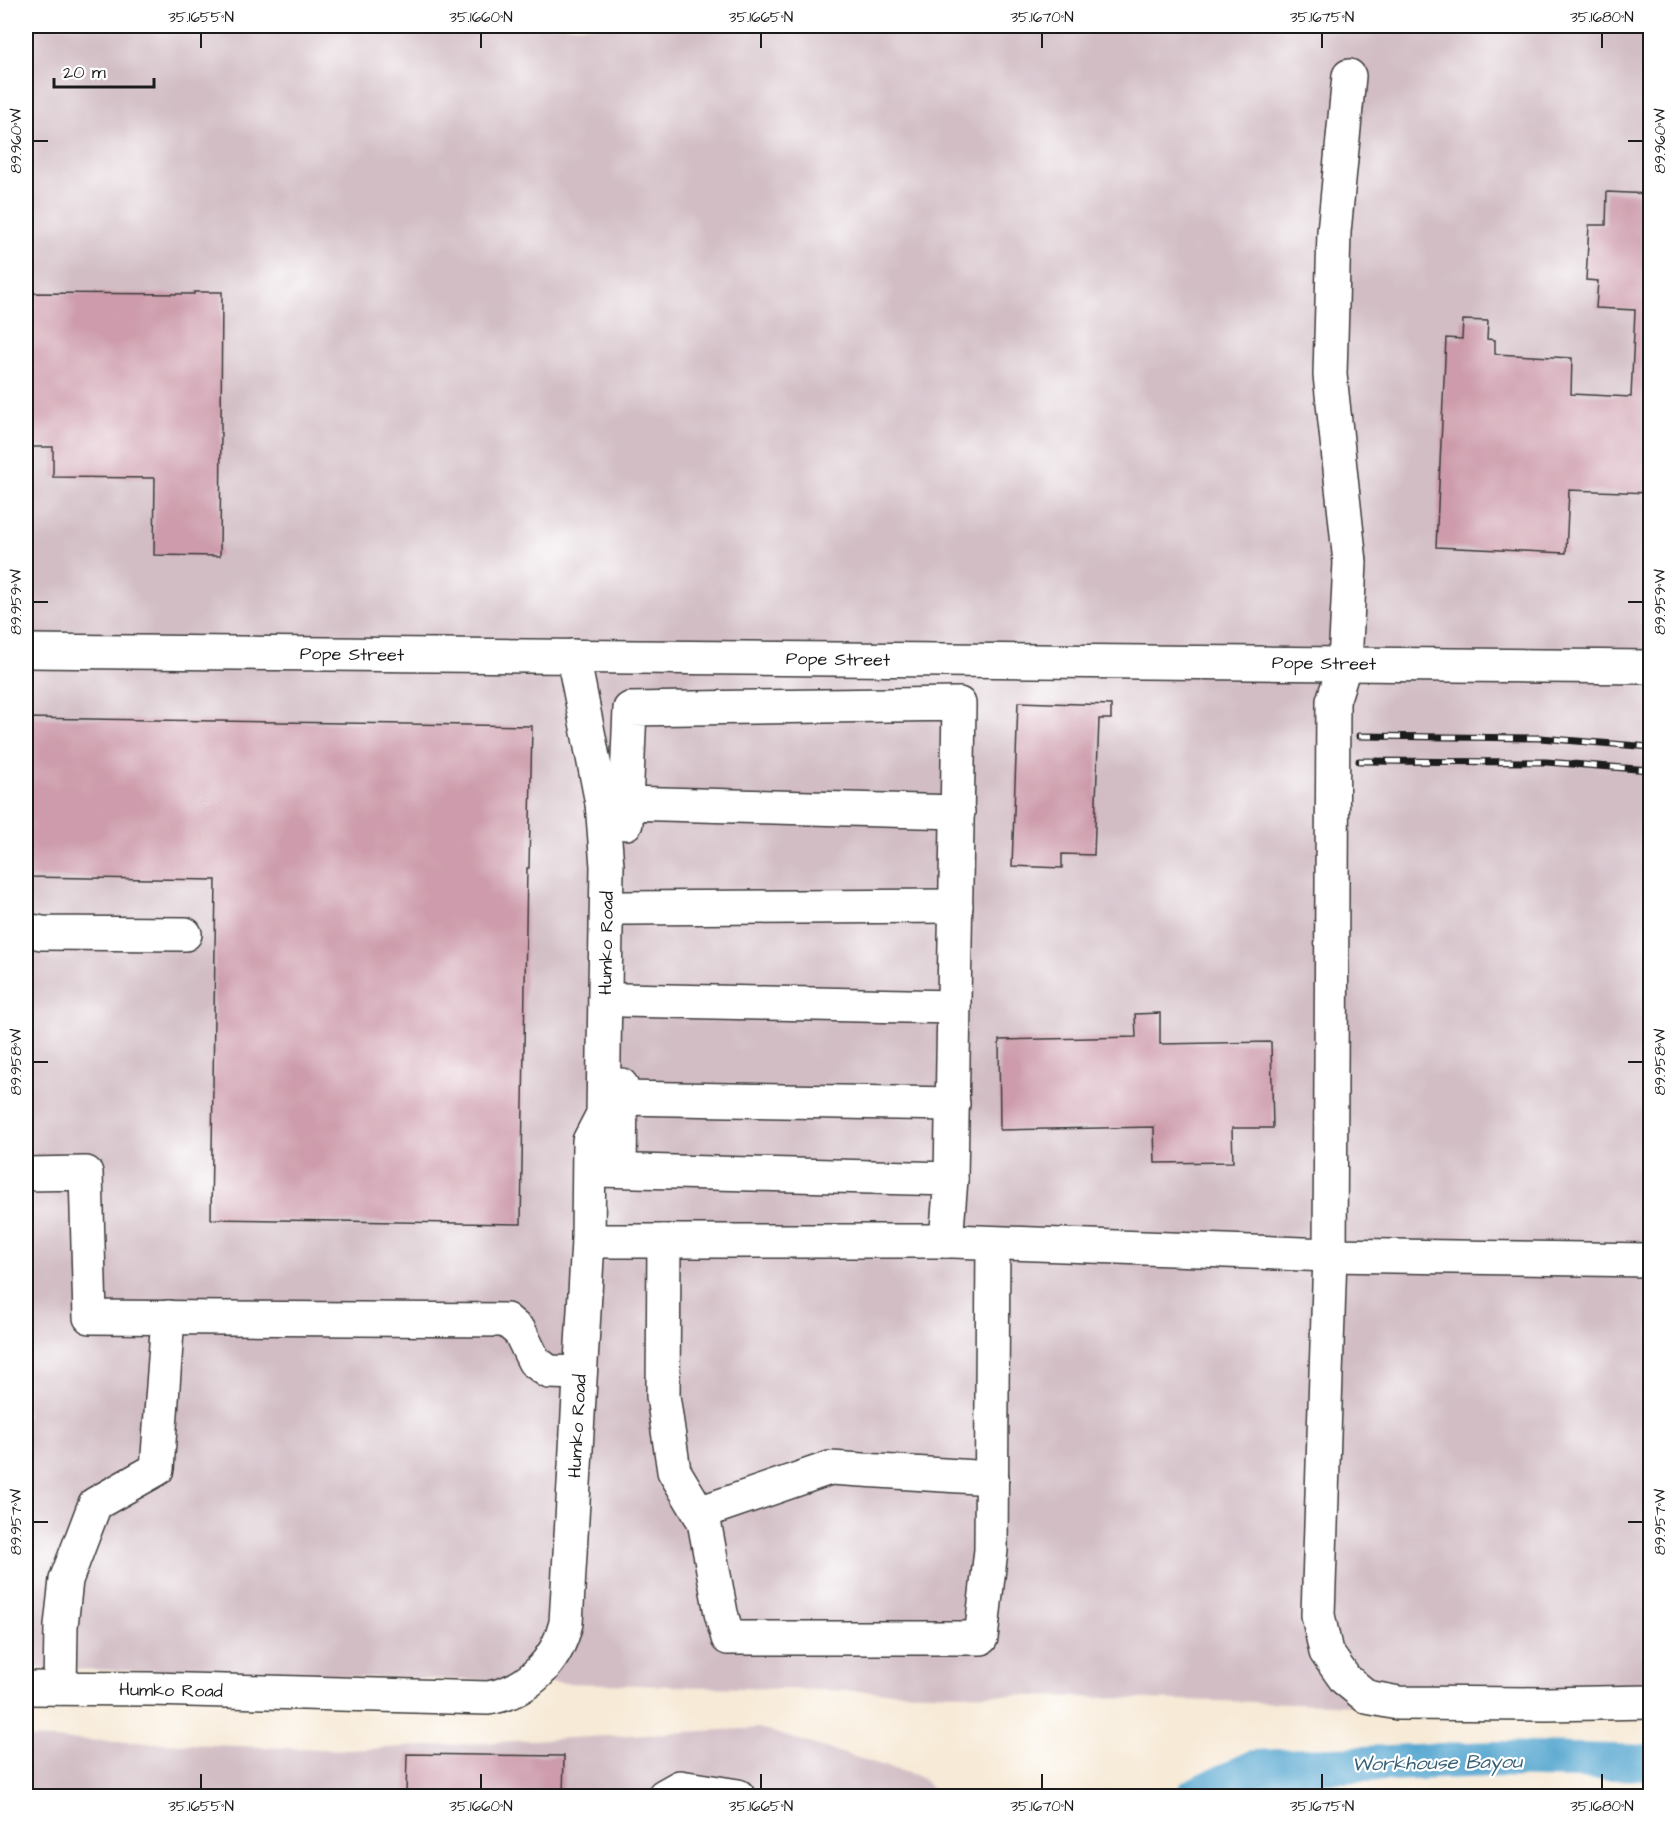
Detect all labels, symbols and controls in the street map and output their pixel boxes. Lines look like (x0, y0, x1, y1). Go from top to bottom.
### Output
text: 35.1655°N (168, 7, 234, 28)
text: 35.1660°N (449, 7, 513, 28)
text: 35.1665°N (729, 7, 793, 28)
text: 35.1670°N (1010, 7, 1074, 28)
text: 35.1675°N (1290, 7, 1354, 28)
text: 35.1680°N (1570, 7, 1634, 28)
scale bar (54, 51, 154, 89)
text: 20 m (63, 60, 106, 85)
text: 89.960°W (6, 108, 27, 174)
text: 89.960°W (1650, 108, 1671, 174)
text: 89.959°W (6, 569, 27, 635)
text: 89.959°W (1650, 569, 1671, 635)
street label: Pope Street (300, 641, 405, 668)
street label: Pope Street (786, 646, 891, 673)
street label: Pope Street (1272, 650, 1377, 677)
street label: Humko Road (593, 891, 620, 995)
text: 89.958°W (6, 1029, 27, 1095)
text: 89.958°W (1650, 1029, 1671, 1095)
street label: Humko Road (562, 1374, 593, 1478)
text: 89.957°W (6, 1489, 27, 1555)
text: 89.957°W (1650, 1489, 1671, 1555)
street label: Humko Road (119, 1677, 223, 1704)
water label: Workhouse Bayou (1352, 1747, 1524, 1779)
text: 35.1655°N (168, 1796, 234, 1817)
text: 35.1660°N (449, 1796, 513, 1817)
text: 35.1665°N (729, 1796, 793, 1817)
text: 35.1670°N (1010, 1796, 1074, 1817)
text: 35.1675°N (1290, 1796, 1354, 1817)
text: 35.1680°N (1570, 1796, 1634, 1817)

